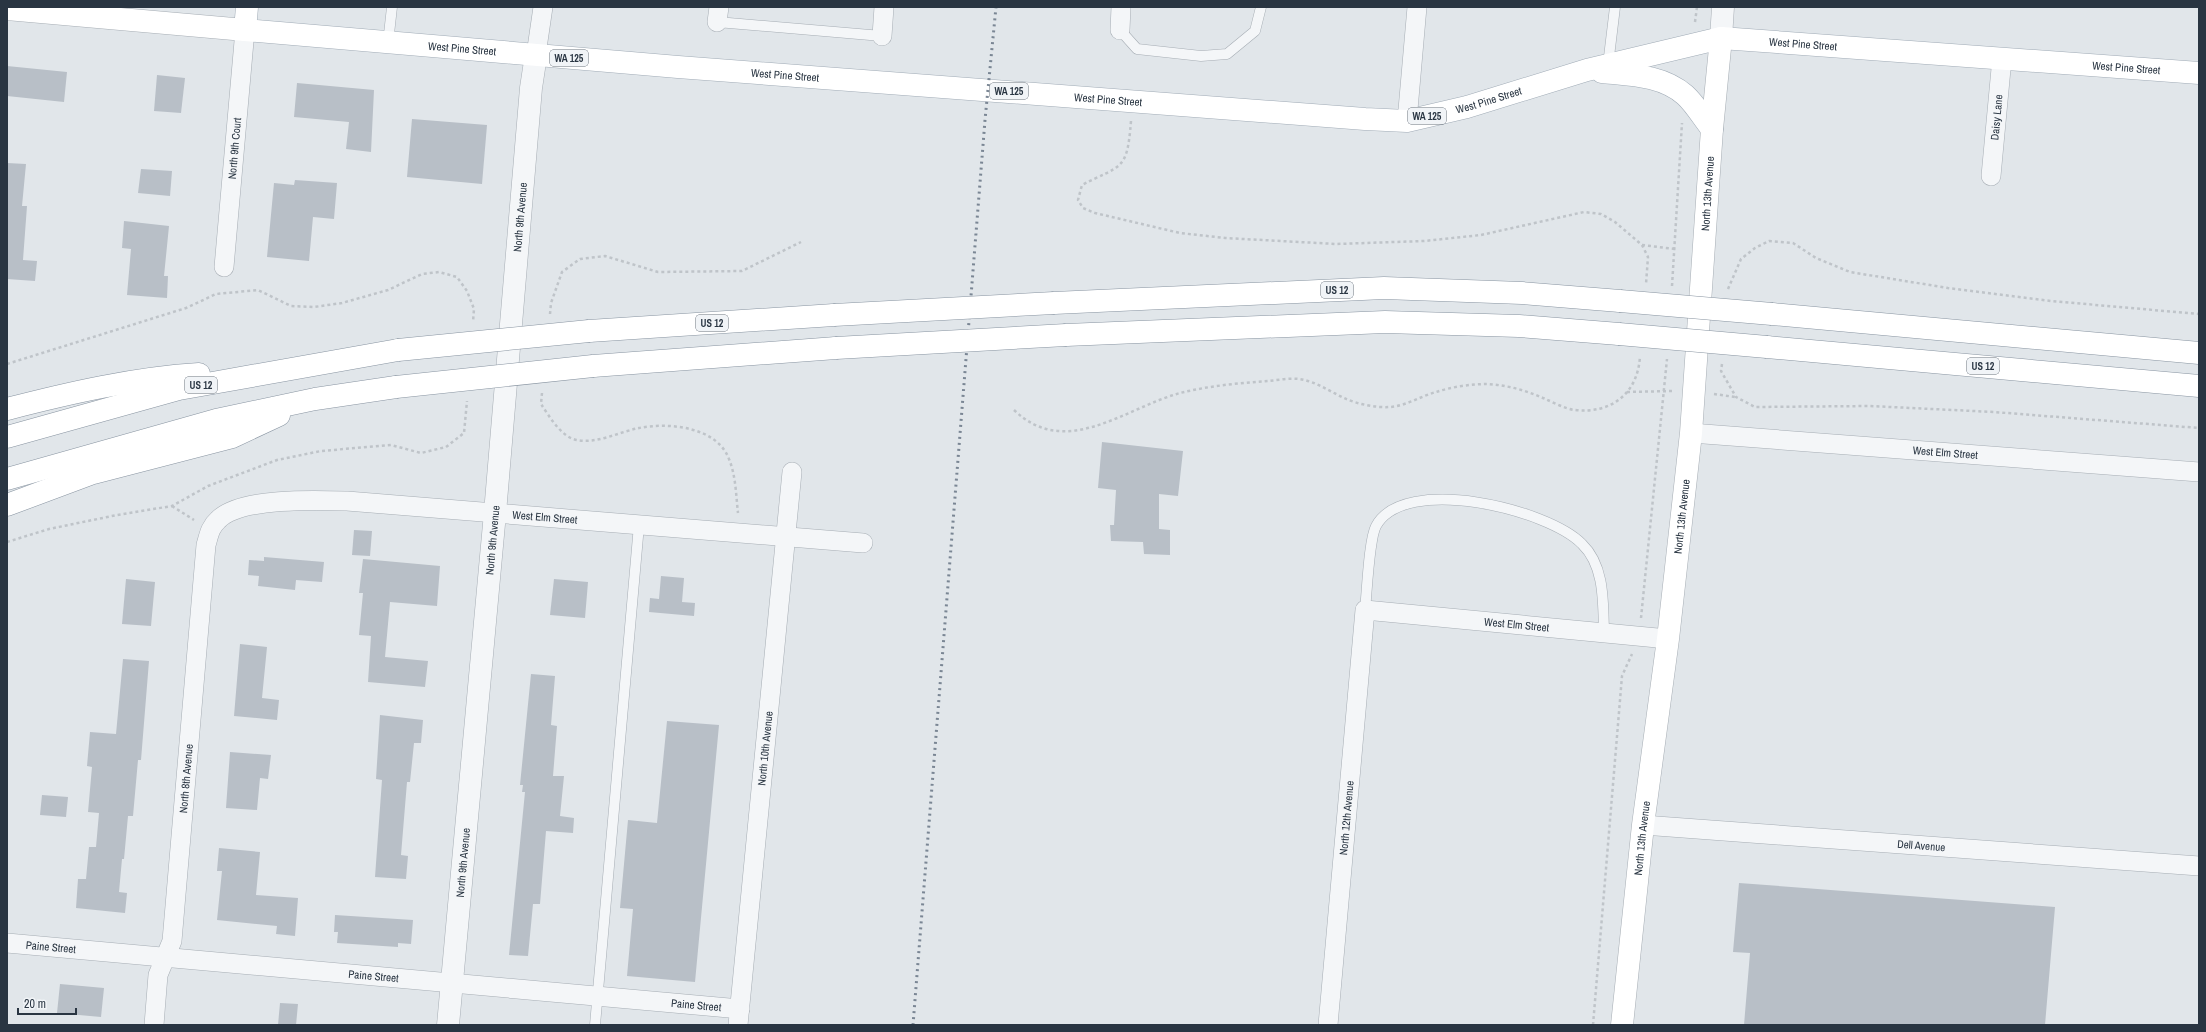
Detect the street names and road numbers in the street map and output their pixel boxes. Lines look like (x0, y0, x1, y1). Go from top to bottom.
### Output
street label: West Pine Street (1769, 35, 1838, 54)
street label: West Pine Street (428, 39, 497, 58)
road number: WA 125 (550, 50, 588, 66)
street label: West Pine Street (2092, 58, 2161, 77)
street label: West Pine Street (750, 66, 820, 85)
road number: WA 125 (990, 83, 1028, 99)
street label: West Pine Street (1454, 83, 1524, 116)
street label: West Pine Street (1074, 90, 1143, 109)
street label: Daisy Lane (1987, 94, 2006, 141)
road number: WA 125 (1408, 108, 1446, 124)
street label: North 9th Court (225, 117, 244, 180)
street label: North 13th Avenue (1698, 156, 1717, 231)
street label: North 9th Avenue (510, 182, 530, 253)
road number: US 12 (1321, 282, 1353, 298)
road number: US 12 (696, 315, 728, 331)
road number: US 12 (1967, 358, 1999, 374)
road number: US 12 (185, 377, 217, 393)
street label: West Elm Street (1912, 443, 1979, 462)
street label: North 13th Avenue (1671, 479, 1693, 554)
street label: North 9th Avenue (482, 505, 503, 575)
street label: West Elm Street (512, 507, 578, 527)
street label: West Elm Street (1484, 614, 1550, 635)
street label: North 10th Avenue (754, 710, 776, 786)
street label: North 8th Avenue (176, 743, 196, 814)
street label: North 12th Avenue (1336, 780, 1357, 856)
street label: North 13th Avenue (1631, 800, 1653, 876)
street label: North 9th Avenue (453, 827, 473, 898)
street label: Dell Avenue (1897, 837, 1946, 854)
street label: Paine Street (25, 938, 77, 956)
street label: Paine Street (348, 967, 400, 985)
street label: Paine Street (671, 996, 722, 1014)

